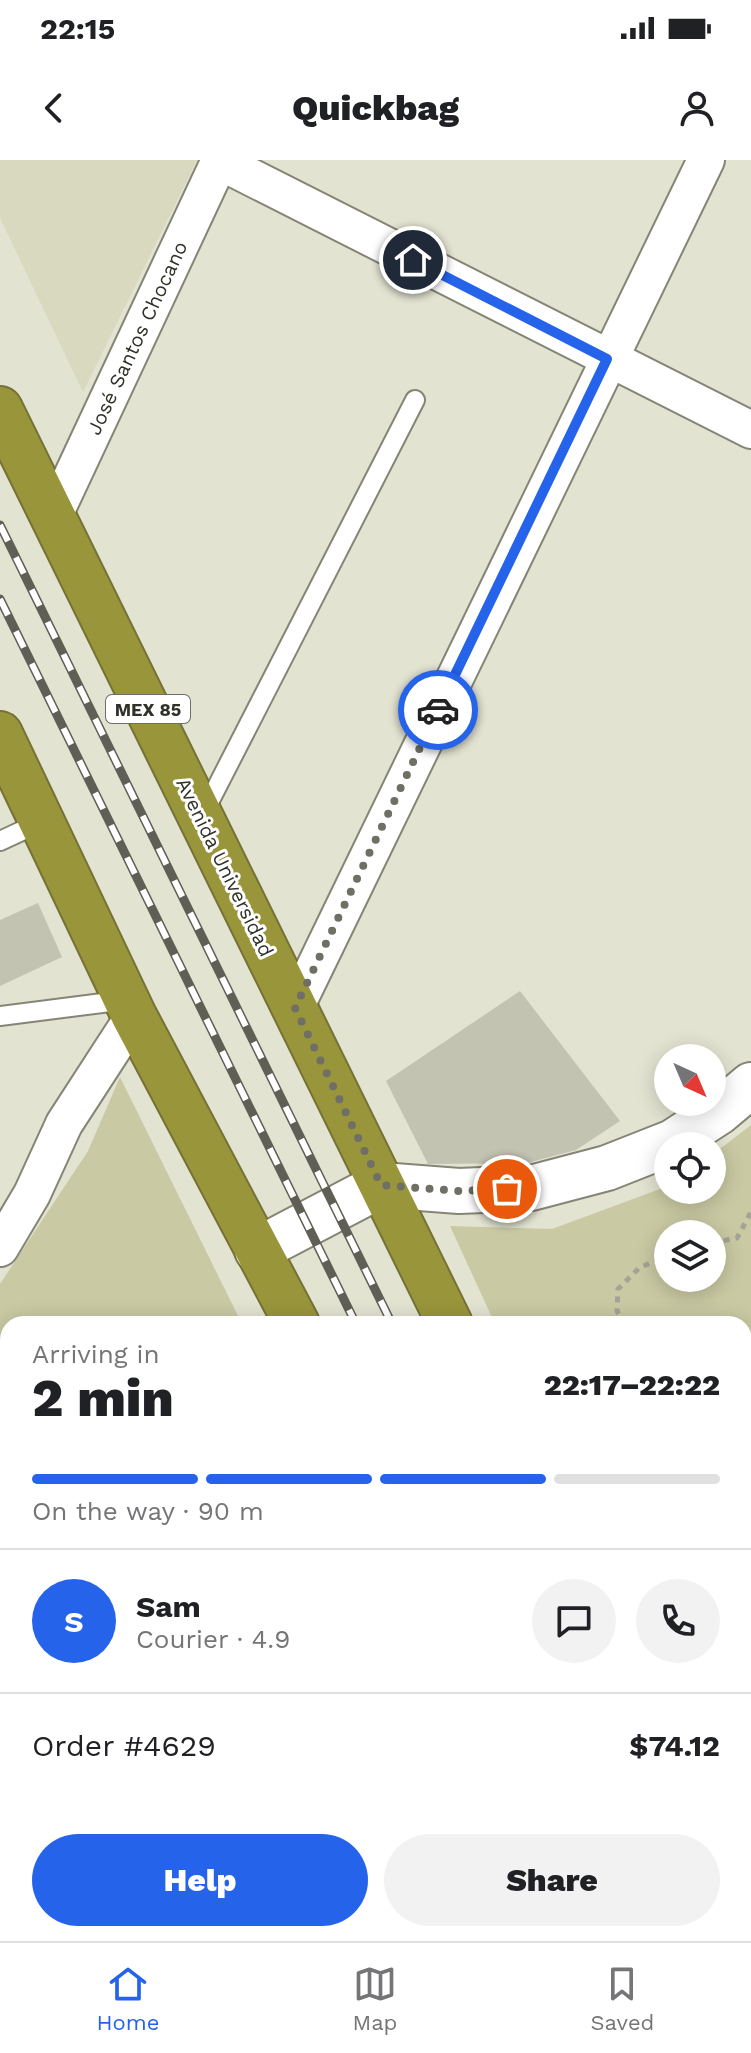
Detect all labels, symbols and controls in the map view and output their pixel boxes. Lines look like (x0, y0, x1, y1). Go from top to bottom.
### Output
text: 22:15 (40, 11, 115, 46)
icon: back (32, 86, 76, 130)
icon: person (675, 86, 719, 130)
text: Quickbag (292, 87, 459, 129)
pin (379, 226, 447, 294)
street label: José Santos Chocano (82, 237, 192, 439)
icon: home (391, 238, 435, 282)
courier (398, 670, 478, 750)
icon: car (416, 688, 460, 732)
road number: MEX 85 (106, 695, 190, 723)
street label: Avenida Universidad (171, 774, 279, 960)
north arrow (654, 1044, 726, 1116)
map controls (654, 1044, 726, 1292)
button: locate (654, 1132, 726, 1204)
pin (473, 1155, 541, 1223)
icon: bag (485, 1167, 529, 1211)
button: layers (654, 1220, 726, 1292)
text: Arriving in (32, 1339, 160, 1369)
text: 22:17–22:22 (544, 1367, 720, 1402)
text: 2 min (32, 1368, 174, 1429)
text: On the way · 90 m (32, 1496, 264, 1526)
button: chat (532, 1579, 616, 1663)
button: phone (636, 1579, 720, 1663)
text: Sam (136, 1589, 201, 1624)
text: S (64, 1604, 84, 1639)
text: Courier · 4.9 (136, 1624, 290, 1654)
text: Order #4629 (32, 1728, 216, 1763)
text: $74.12 (629, 1728, 720, 1763)
button: Help (32, 1834, 368, 1926)
button: Share (384, 1834, 720, 1926)
tab: Home (97, 1962, 159, 2035)
tab: Map (353, 1962, 397, 2035)
tab: Saved (591, 1962, 654, 2035)

